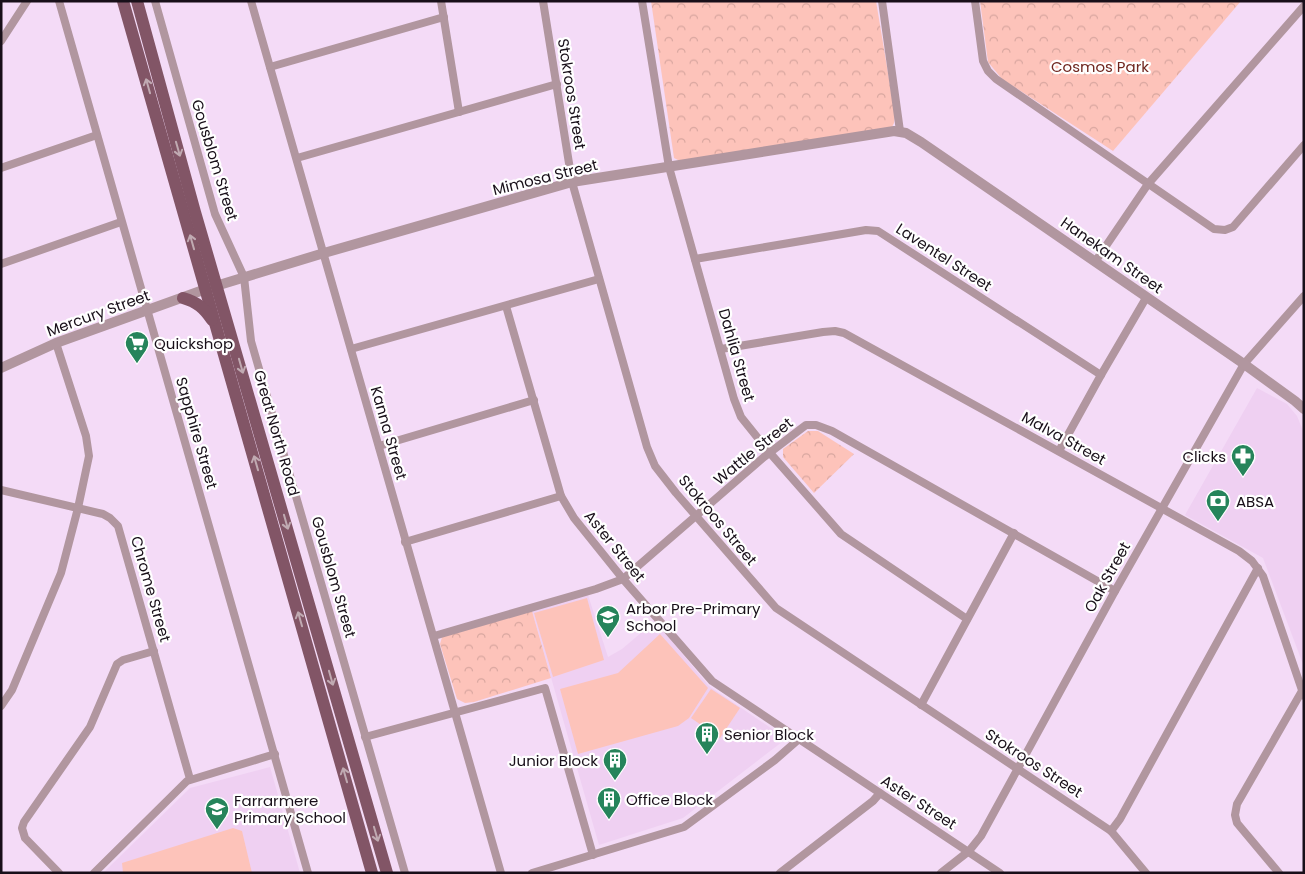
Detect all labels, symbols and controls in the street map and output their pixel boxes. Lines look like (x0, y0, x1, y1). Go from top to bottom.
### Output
street label: Stokroos Street (553, 37, 591, 151)
park label: Cosmos Park (1051, 56, 1149, 77)
one-way arrow (142, 78, 152, 94)
street label: Gousblom Street (187, 97, 243, 223)
one-way arrow (174, 141, 183, 157)
street label: Mimosa Street (490, 154, 600, 200)
street label: Hanekam Street (1057, 212, 1167, 298)
street label: Laventel Street (892, 218, 996, 296)
one-way arrow (187, 235, 197, 251)
street label: Mercury Street (43, 285, 153, 341)
street label: Dahlia Street (714, 306, 760, 404)
supermarket icon: Quickshop (124, 330, 150, 364)
place label: Quickshop (154, 333, 233, 354)
one-way arrow (236, 358, 246, 374)
street label: Great North Road (249, 368, 305, 498)
street label: Sapphire Street (171, 375, 223, 491)
street label: Kanna Street (366, 384, 412, 482)
street label: Malva Street (1018, 406, 1110, 470)
street label: Wattle Street (709, 412, 797, 490)
pharmacy icon: Clicks (1230, 443, 1256, 477)
place label: Clicks (1182, 446, 1226, 467)
one-way arrow (250, 455, 260, 471)
street label: Stokroos Street (674, 470, 762, 570)
bank icon: ABSA (1205, 488, 1231, 522)
place label: ABSA (1236, 491, 1274, 512)
street label: Aster Street (580, 506, 650, 586)
one-way arrow (282, 514, 292, 530)
street label: Gousblom Street (307, 514, 361, 640)
street label: Chrome Street (126, 534, 176, 644)
street label: Oak Street (1079, 538, 1135, 616)
place label: Arbor Pre-Primary School (626, 598, 761, 636)
school or university icon: Arbor Pre-Primary School (595, 604, 621, 638)
one-way arrow (295, 612, 305, 628)
one-way arrow (327, 670, 337, 686)
building icon: Senior Block (694, 721, 720, 755)
place label: Senior Block (724, 724, 814, 745)
street label: Stokroos Street (981, 724, 1087, 802)
building icon: Junior Block (602, 747, 628, 781)
place label: Junior Block (509, 750, 598, 771)
one-way arrow (339, 768, 349, 784)
street label: Aster Street (877, 770, 961, 834)
building icon: Office Block (596, 786, 622, 820)
place label: Office Block (626, 789, 713, 810)
place label: Farrarmere Primary School (234, 790, 346, 828)
school or university icon: Farrarmere Primary School (204, 796, 230, 830)
one-way arrow (372, 826, 381, 842)

